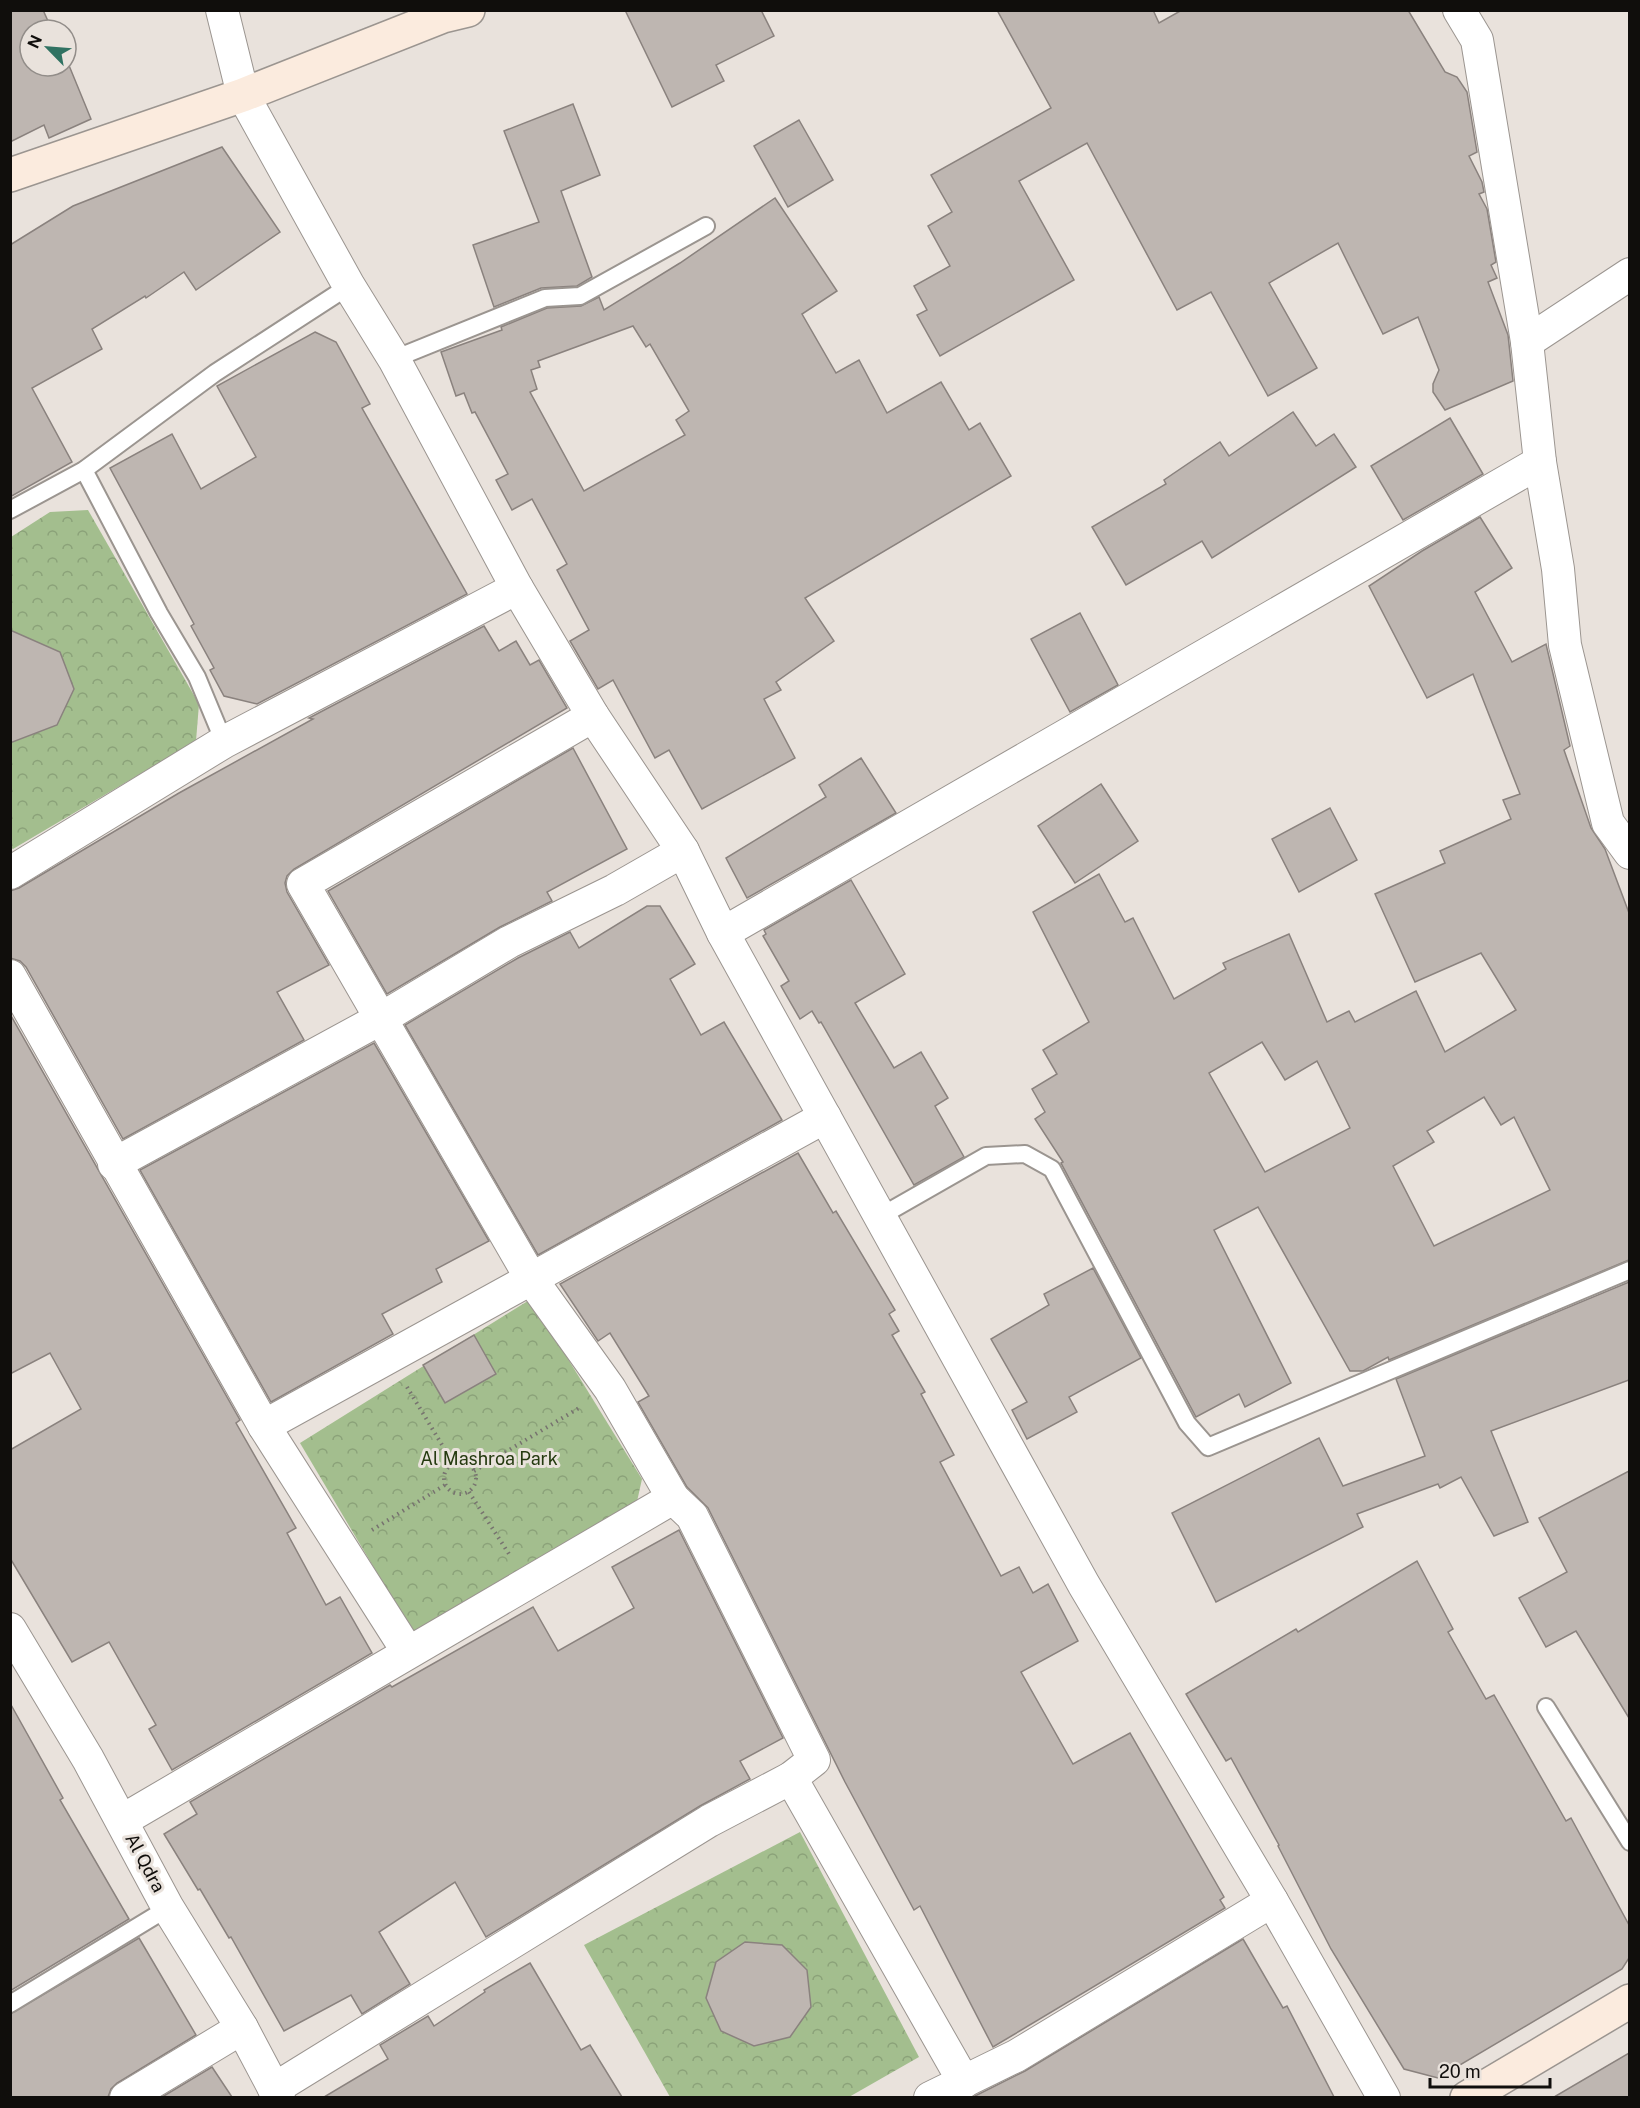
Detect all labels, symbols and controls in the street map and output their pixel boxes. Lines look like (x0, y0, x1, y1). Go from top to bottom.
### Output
north arrow (18, 18, 78, 78)
text: N (24, 32, 46, 52)
park label: Al Mashroa Park (420, 1448, 558, 1469)
street label: Al Qdra (121, 1830, 170, 1896)
scale bar (1430, 2051, 1550, 2089)
text: 20 m (1439, 2061, 1481, 2082)

